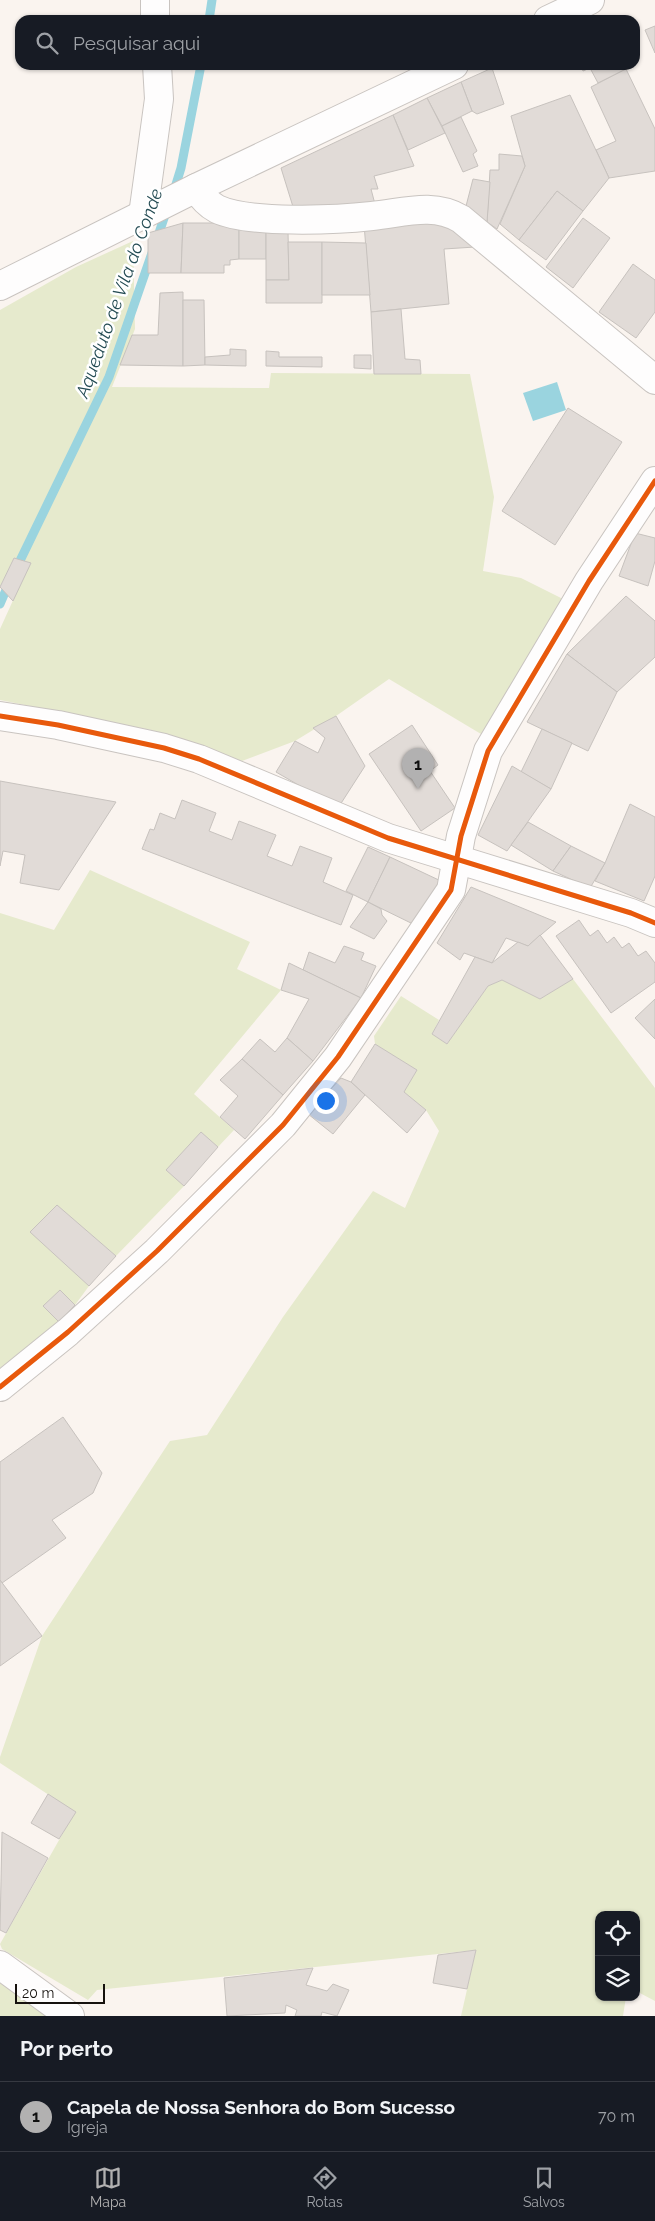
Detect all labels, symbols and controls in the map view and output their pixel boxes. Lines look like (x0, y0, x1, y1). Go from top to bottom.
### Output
search box (15, 15, 640, 70)
icon: search (33, 29, 61, 57)
text: Pesquisar aqui (73, 32, 200, 54)
water label: Aqueduto de Vila do Conde (71, 185, 167, 401)
pin: 1 (402, 748, 434, 789)
your location (313, 1088, 339, 1114)
map controls (595, 1911, 640, 2001)
button: locate (595, 1911, 640, 1956)
button: layers (595, 1956, 640, 2001)
scale bar (15, 1981, 105, 2004)
text: 20 m (22, 1985, 54, 2001)
text: Por perto (20, 2036, 113, 2061)
text: Capela de Nossa Senhora do Bom Sucesso (67, 2096, 455, 2118)
text: 1 (32, 2107, 40, 2126)
text: 70 m (598, 2107, 635, 2126)
text: Igreja (67, 2118, 108, 2137)
tab: Mapa (90, 2164, 126, 2210)
tab: Rotas (306, 2164, 343, 2210)
tab: Salvos (523, 2164, 565, 2210)

